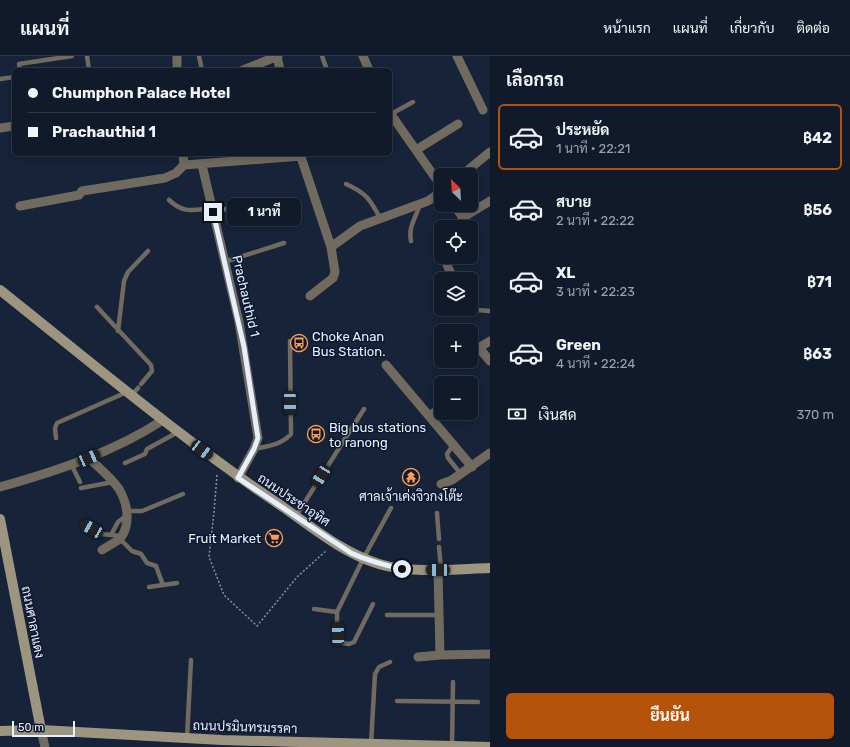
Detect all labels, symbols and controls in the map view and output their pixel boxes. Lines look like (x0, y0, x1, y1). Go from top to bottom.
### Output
text: แผนที่ (20, 17, 69, 40)
text: หน้าแรก (603, 20, 651, 37)
text: แผนที่ (673, 20, 708, 37)
text: เกี่ยวกับ (730, 20, 774, 37)
text: ติดต่อ (796, 20, 830, 37)
text: เลือกรถ (506, 69, 564, 91)
text: Chumphon Palace Hotel (52, 84, 230, 102)
icon: car (508, 119, 544, 155)
text: ประหยัด (556, 121, 609, 139)
text: Prachauthid 1 (52, 123, 156, 141)
text: ฿42 (803, 129, 832, 147)
text: 1 นาที · 22:21 (556, 141, 630, 156)
north arrow (434, 168, 478, 212)
map controls (434, 168, 478, 420)
icon: car (508, 191, 544, 227)
text: สบาย (556, 193, 591, 211)
callout: 1 นาที (227, 198, 301, 226)
text: ฿56 (803, 201, 832, 219)
route end (204, 203, 222, 221)
text: 1 นาที (247, 204, 281, 219)
text: 2 นาที · 22:22 (556, 213, 634, 228)
button: locate (434, 220, 478, 264)
street label: Prachauthid 1 (229, 254, 263, 338)
icon: car (508, 263, 544, 299)
text: XL (556, 264, 575, 282)
button: layers (434, 272, 478, 316)
text: ฿71 (807, 273, 832, 291)
text: 3 นาที · 22:23 (556, 284, 635, 299)
button: + (434, 324, 478, 368)
place label: Choke Anan Bus Station. (312, 329, 385, 359)
bus stop icon: Choke Anan Bus Station. (289, 333, 309, 353)
icon: car (508, 335, 544, 371)
text: Green (556, 336, 601, 354)
text: ฿63 (803, 345, 832, 363)
text: 4 นาที · 22:24 (556, 356, 635, 371)
button: − (434, 376, 478, 420)
car (284, 391, 296, 415)
icon: cash (506, 403, 528, 425)
text: เงินสด (538, 406, 577, 424)
text: 370 m (797, 407, 834, 422)
place label: Big bus stations to ranong (329, 420, 427, 451)
bus stop icon: Big bus stations to ranong (306, 424, 326, 444)
car (189, 438, 215, 462)
car (76, 448, 102, 468)
car (310, 463, 332, 489)
temple icon: ศาลเจ้าเค่งจิวกงโต๊ะ (401, 467, 421, 487)
street label: ถนนประชาอุทิศ (254, 469, 334, 531)
place label: ศาลเจ้าเค่งจิวกงโต๊ะ (359, 487, 463, 504)
car (79, 518, 105, 540)
supermarket icon: Fruit Market (264, 528, 284, 548)
place label: Fruit Market (188, 531, 261, 546)
route start (393, 560, 411, 578)
car (426, 564, 450, 576)
street label: ถนนศาลาแดง (19, 585, 47, 659)
car (332, 622, 344, 646)
button: ยืนยัน (506, 693, 834, 739)
street label: ถนนปรมินทรมรรคา (192, 717, 298, 736)
scale bar (12, 719, 75, 738)
text: 50 m (18, 721, 44, 734)

